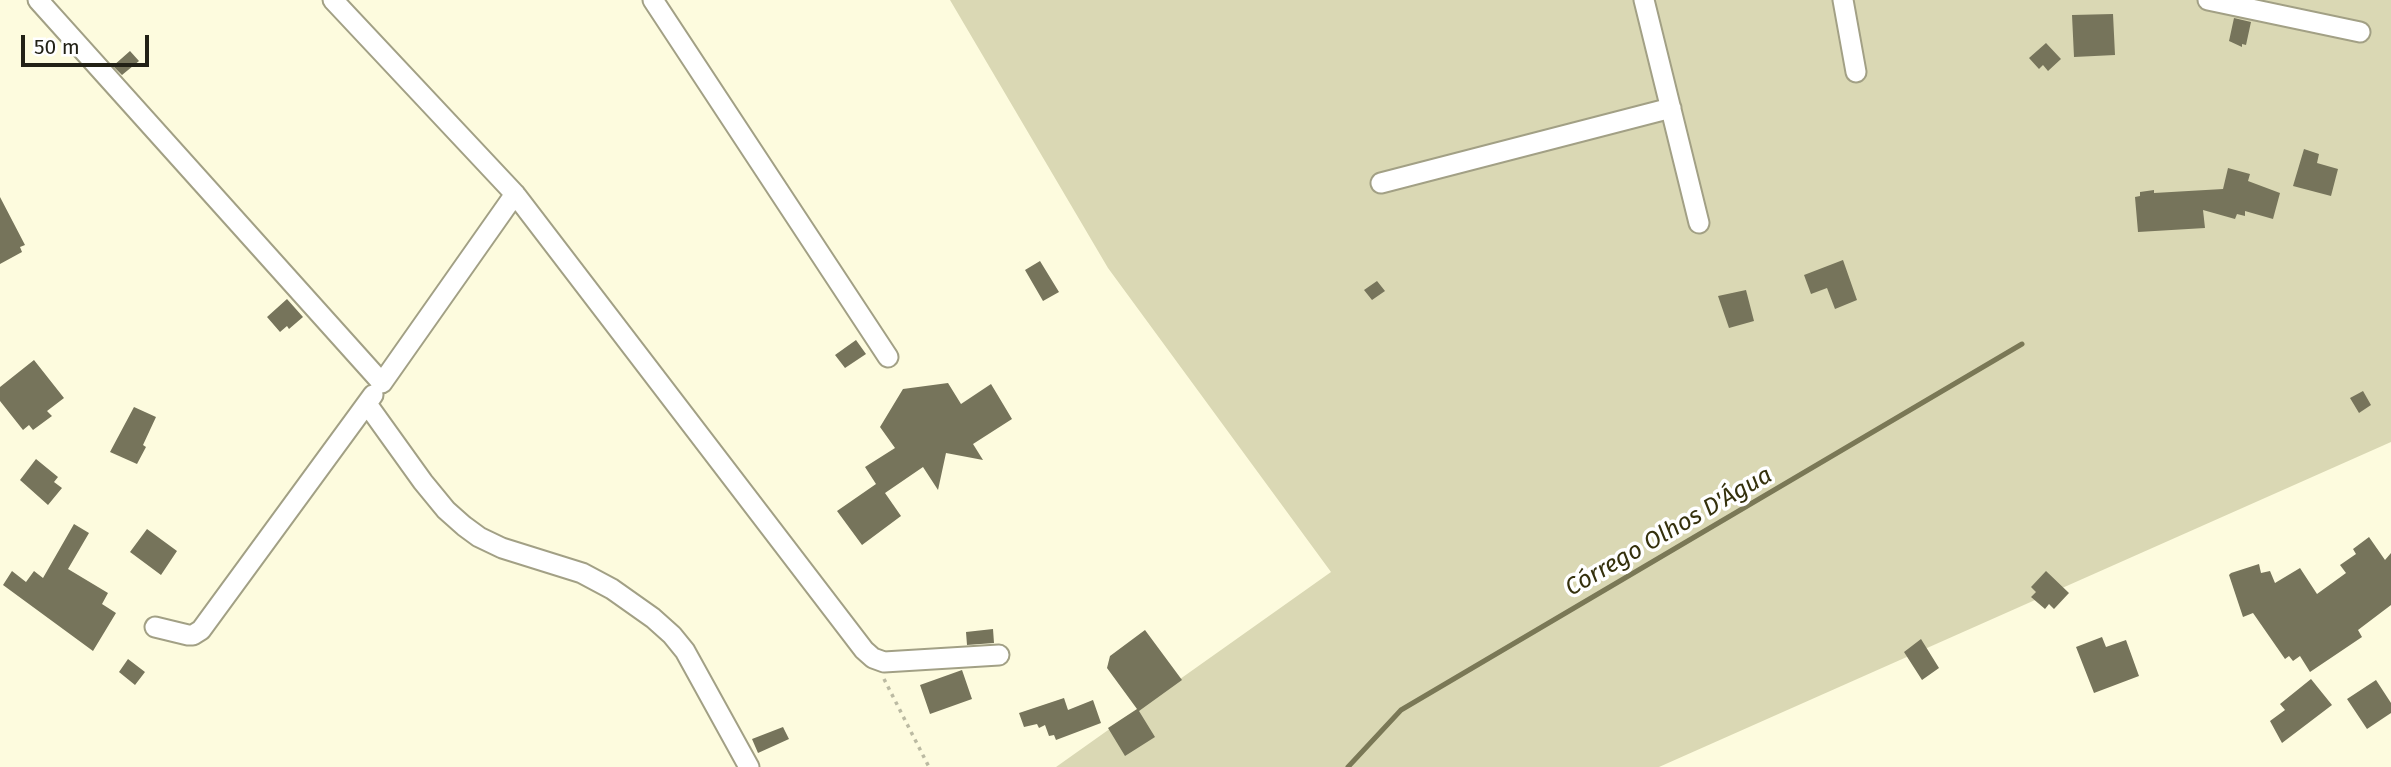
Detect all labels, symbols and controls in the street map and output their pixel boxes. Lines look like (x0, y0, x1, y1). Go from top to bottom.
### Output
scale bar (24, 21, 152, 65)
text: 50 m (34, 34, 80, 60)
water label: Córrego Olhos D'Água (1561, 461, 1777, 603)

